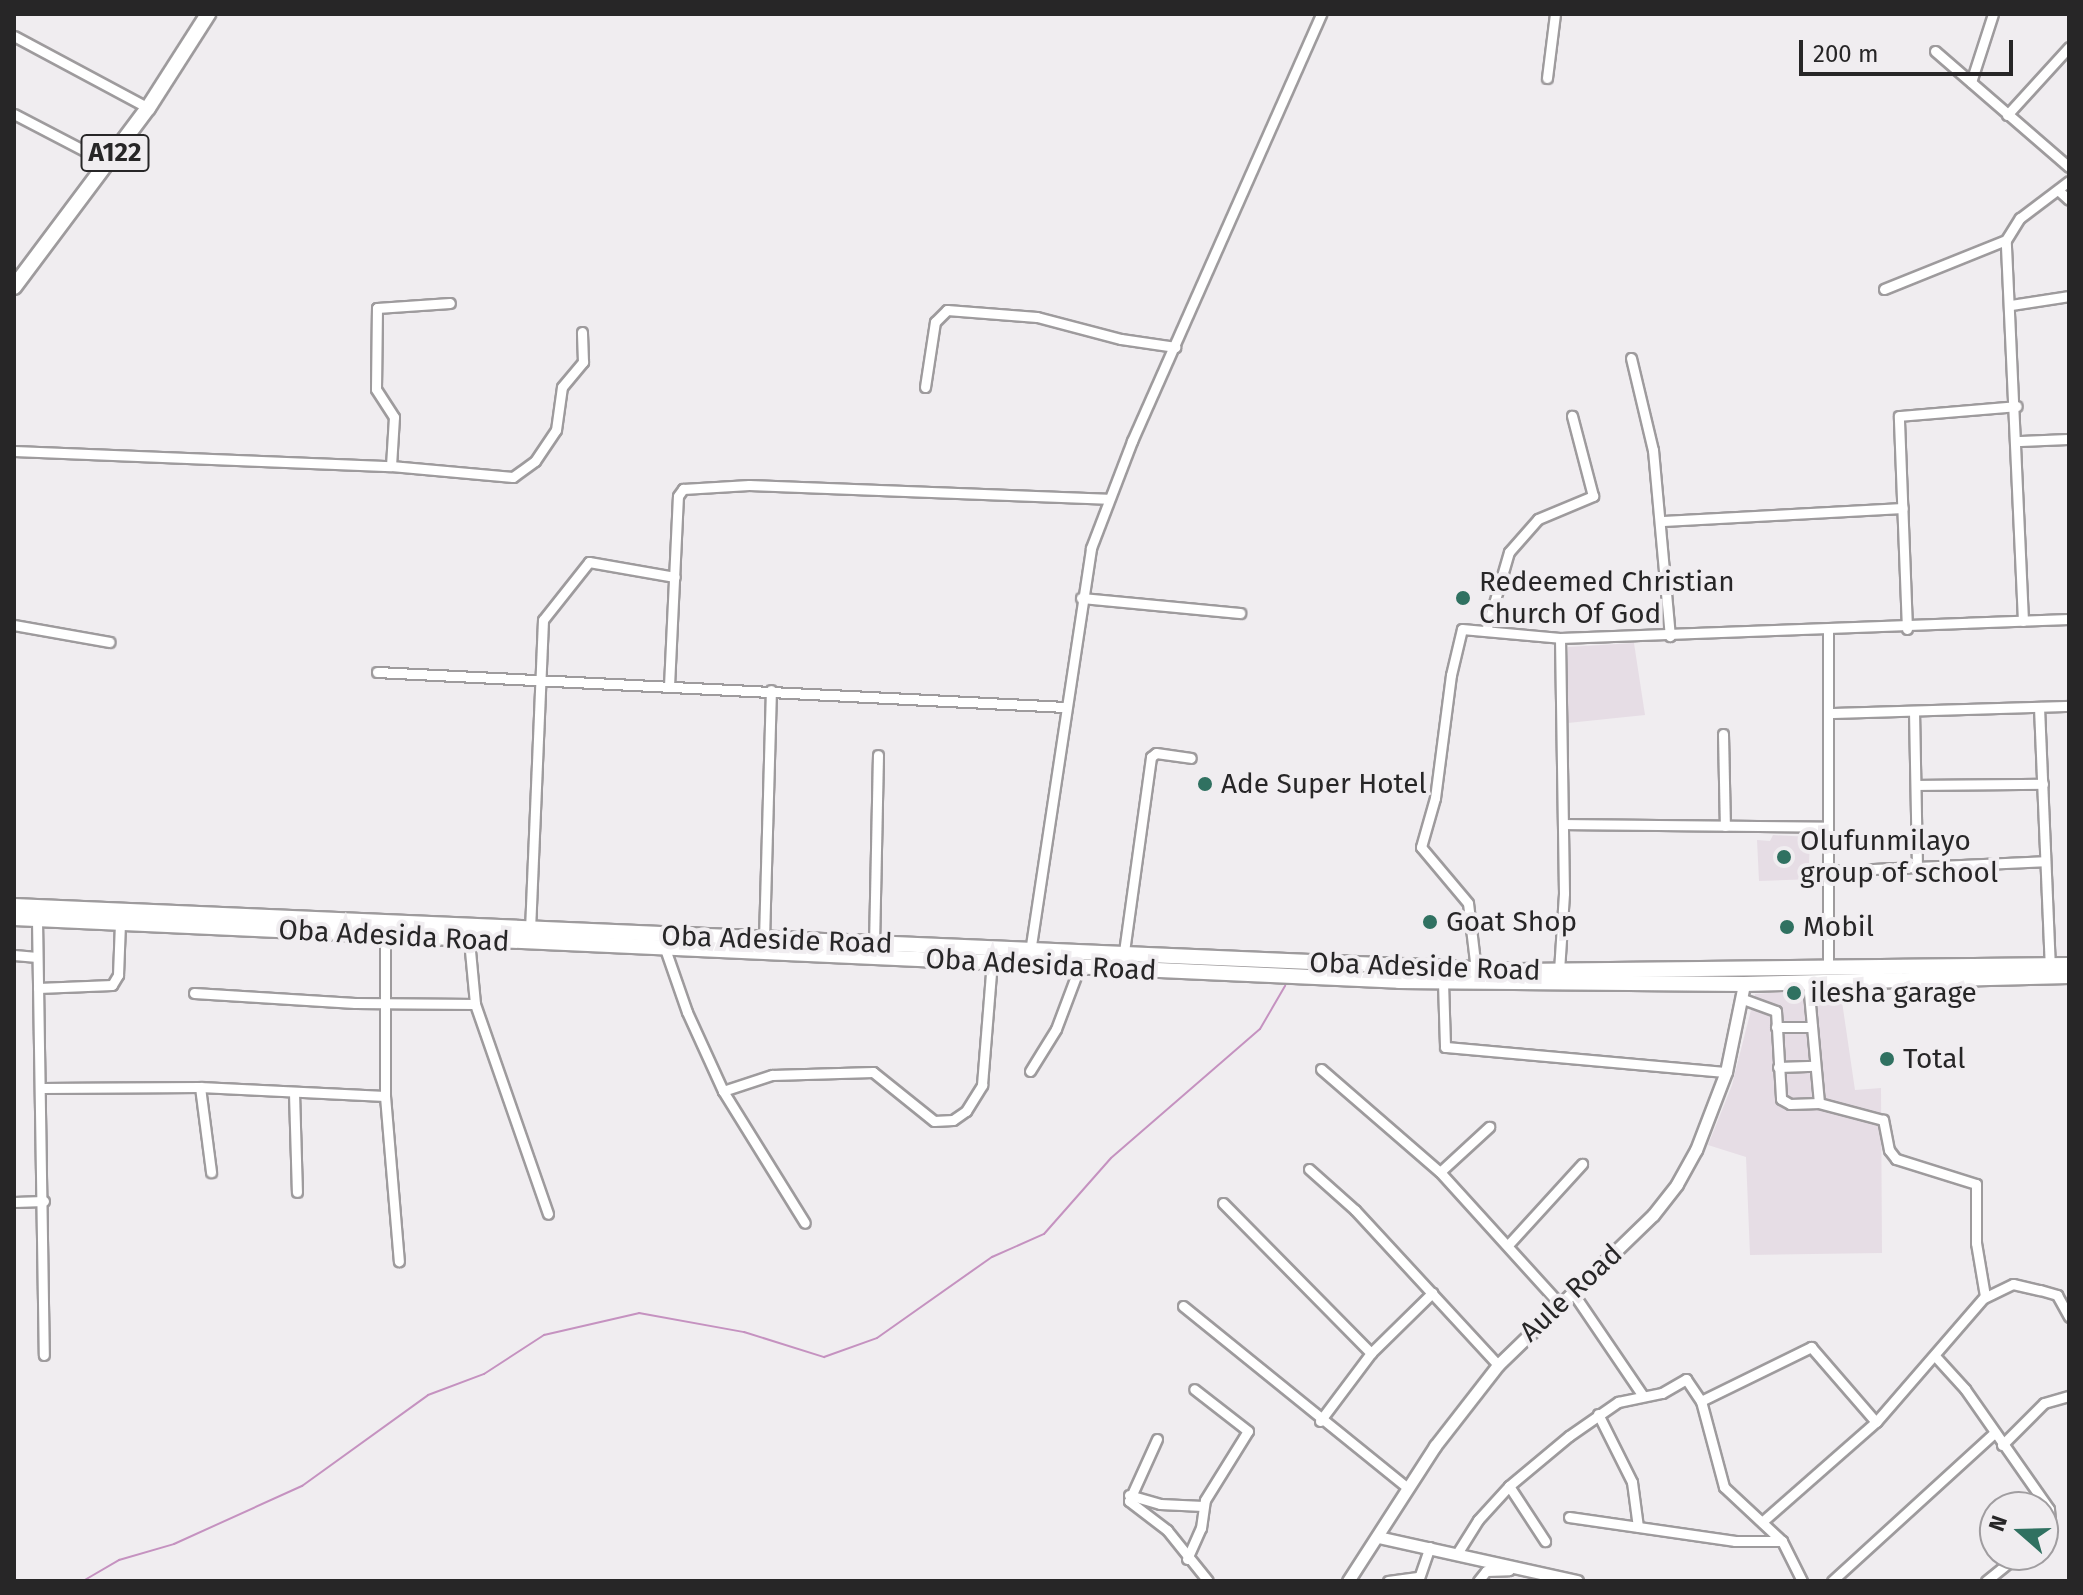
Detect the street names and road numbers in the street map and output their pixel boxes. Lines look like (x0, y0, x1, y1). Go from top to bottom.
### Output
road number: A122 (79, 131, 151, 175)
street label: Oba Adesida Road (278, 913, 510, 959)
street label: Oba Adeside Road (661, 919, 893, 961)
street label: Oba Adesida Road (925, 942, 1157, 988)
street label: Oba Adeside Road (1309, 946, 1541, 988)
street label: Aule Road (1513, 1237, 1629, 1349)

